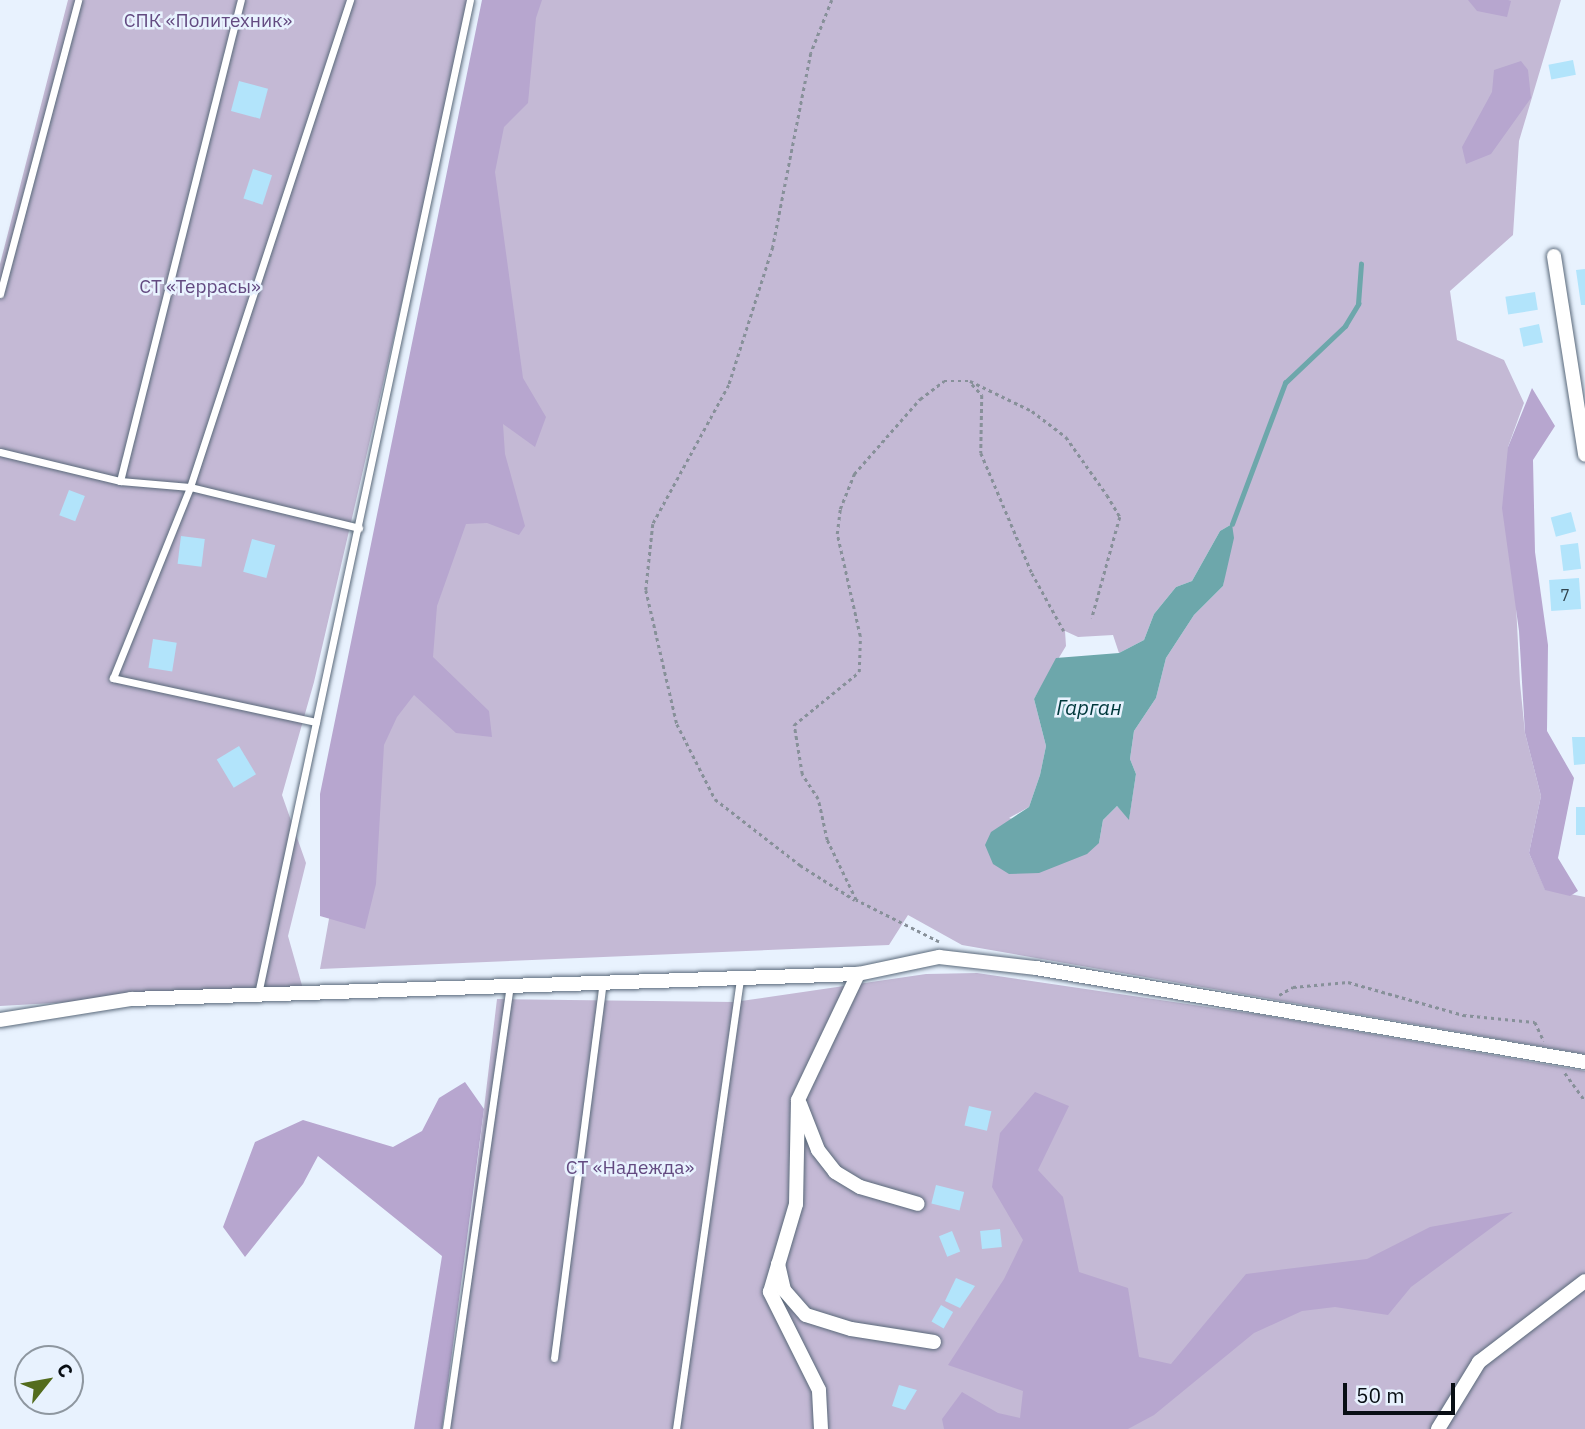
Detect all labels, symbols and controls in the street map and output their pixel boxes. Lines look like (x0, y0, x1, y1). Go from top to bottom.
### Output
park label: СПК «Политехник» (124, 10, 292, 32)
park label: СТ «Террасы» (139, 276, 261, 298)
house number: 7 (1560, 585, 1570, 605)
water label: Гарган (1056, 694, 1122, 720)
park label: СТ «Надежда» (566, 1157, 694, 1179)
north arrow (14, 1345, 84, 1415)
text: С (52, 1359, 79, 1382)
scale bar (1347, 1370, 1459, 1414)
text: 50 m (1356, 1381, 1405, 1409)

